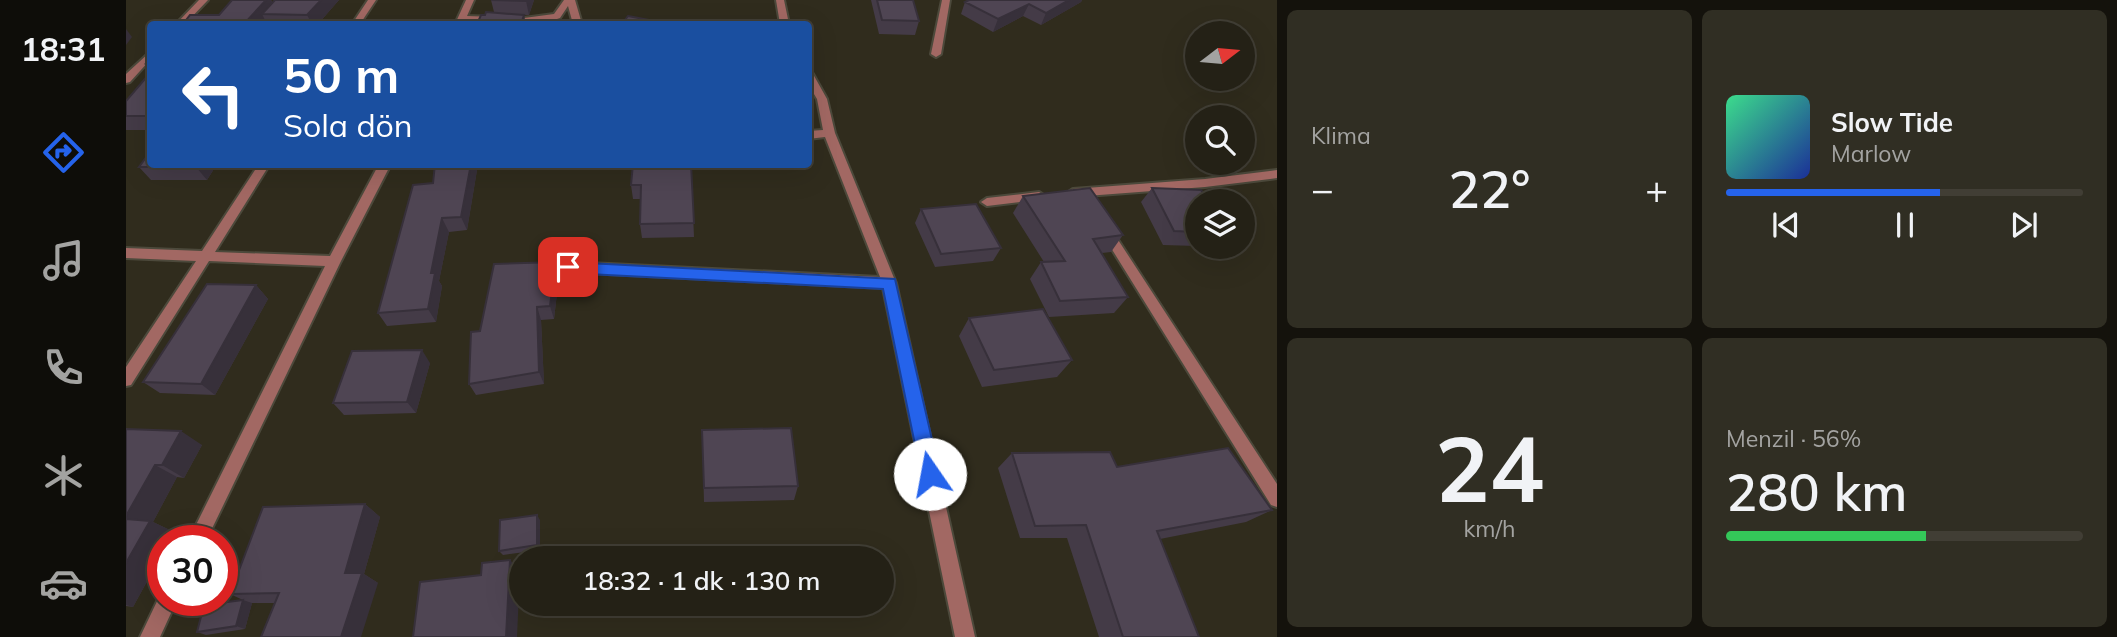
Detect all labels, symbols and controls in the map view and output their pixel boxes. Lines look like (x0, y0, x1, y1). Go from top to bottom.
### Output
north arrow (1185, 21, 1255, 91)
map controls (1185, 21, 1255, 259)
text: 18:31 (21, 29, 105, 69)
text: 50 m (283, 44, 399, 105)
icon: left (168, 49, 259, 140)
text: Sola dön (283, 105, 413, 145)
button: search (1185, 105, 1255, 175)
text: Slow Tide (1831, 106, 1953, 139)
text: Klima (1311, 121, 1371, 150)
icon: directions (39, 128, 88, 177)
text: Marlow (1831, 139, 1911, 168)
text: 22° (1449, 156, 1530, 221)
text: − (1311, 165, 1334, 213)
text: + (1645, 165, 1668, 213)
button: layers (1185, 189, 1255, 259)
icon: previous (1767, 206, 1805, 244)
icon: pause (1886, 206, 1924, 244)
icon: next (2005, 206, 2043, 244)
icon: music (39, 236, 88, 285)
pin (538, 237, 598, 297)
icon: arrive (549, 248, 587, 286)
icon: phone (39, 343, 88, 392)
text: 24 (1435, 411, 1544, 525)
text: Menzil · 56% (1726, 424, 1861, 453)
position arrow (893, 437, 967, 511)
icon: climate (39, 451, 88, 500)
text: 280 km (1726, 459, 1907, 524)
text: km/h (1463, 514, 1516, 543)
speed limit sign: 30 (147, 525, 238, 616)
icon: car (39, 559, 88, 608)
text: 18:32 · 1 dk · 130 m (583, 564, 820, 597)

